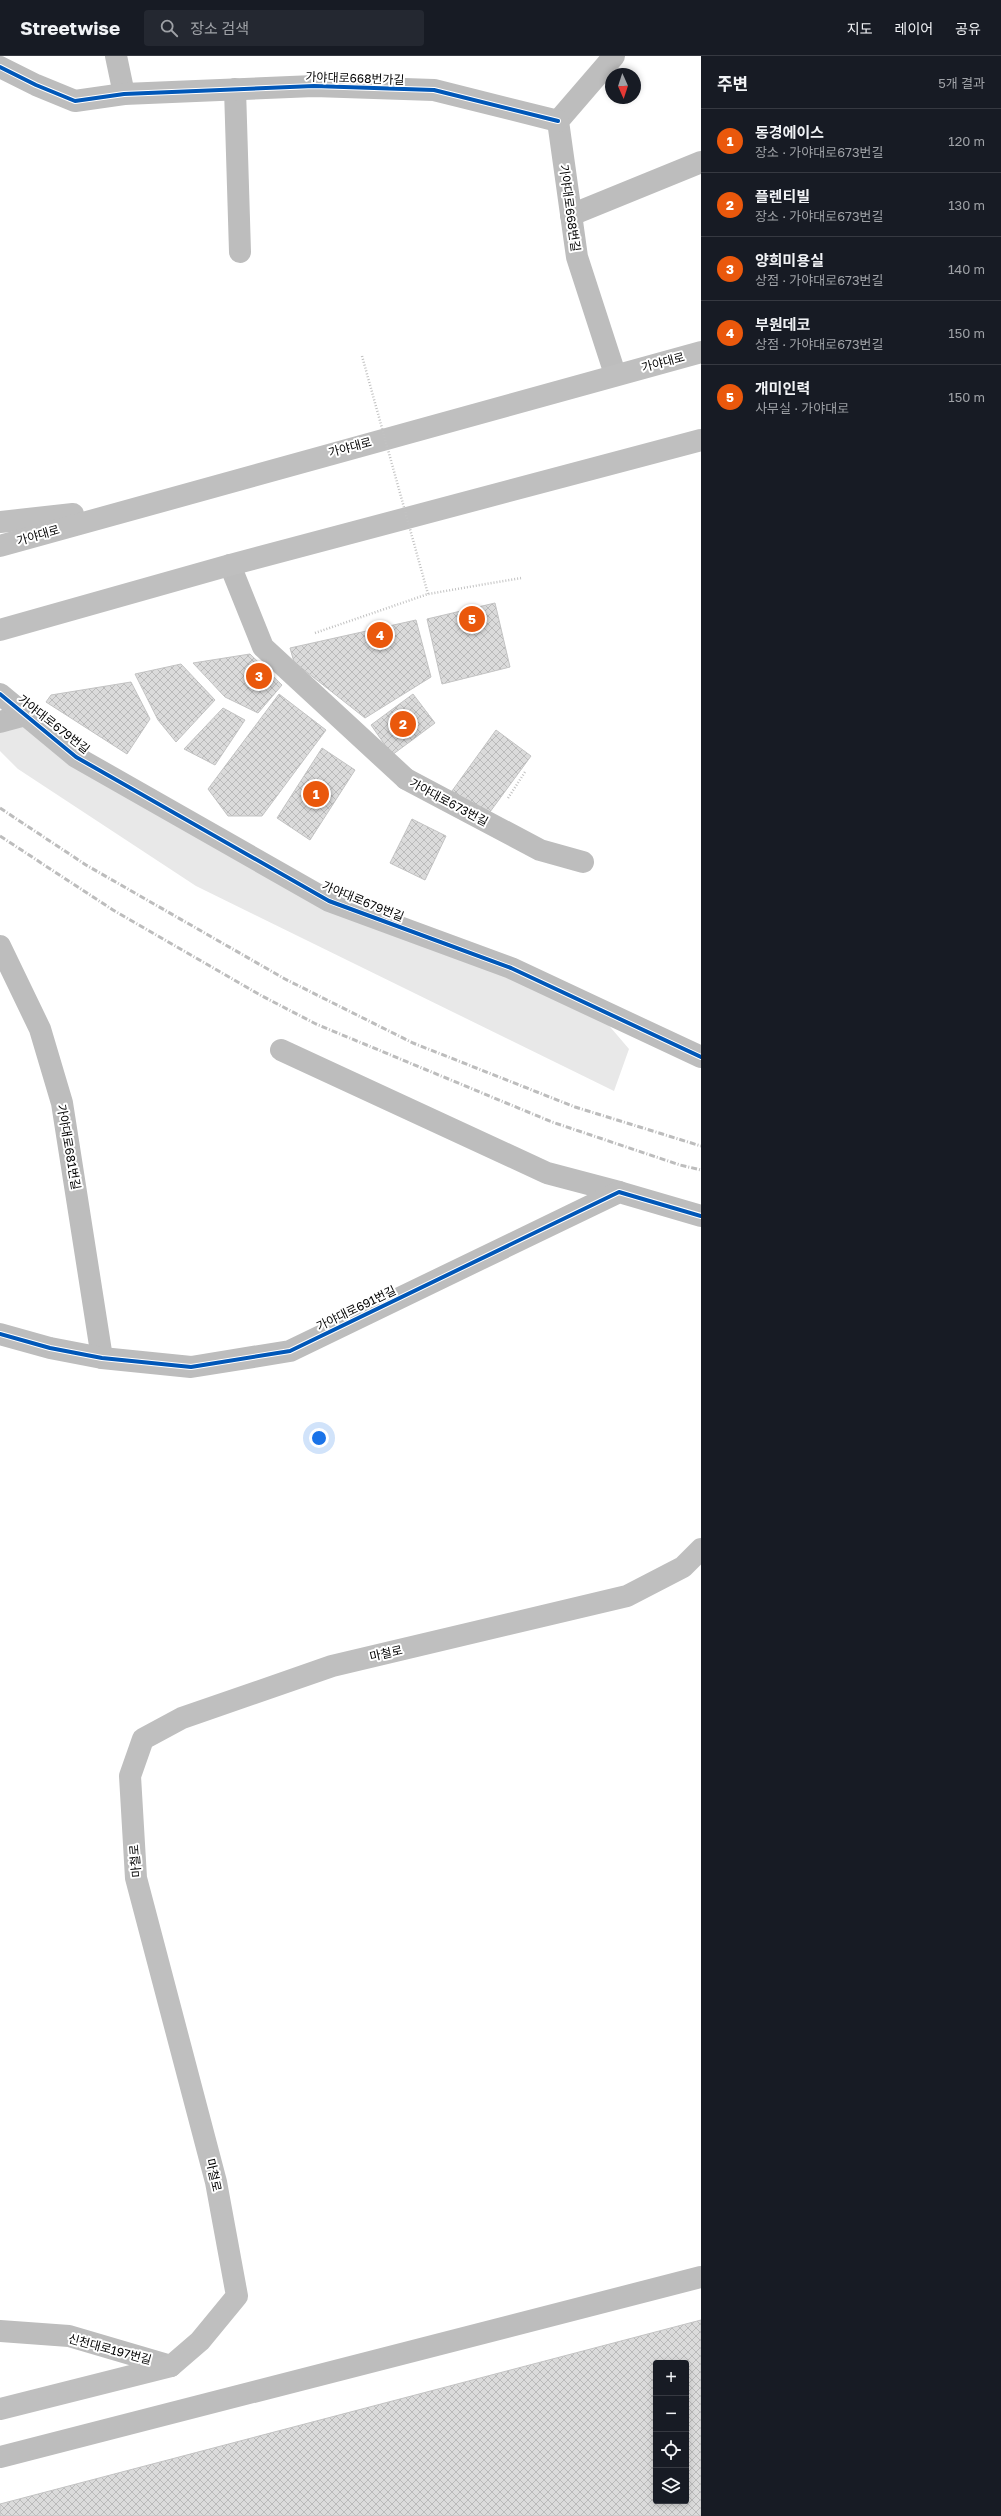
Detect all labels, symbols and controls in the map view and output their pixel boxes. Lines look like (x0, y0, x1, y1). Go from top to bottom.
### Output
search box (144, 10, 424, 46)
text: Streetwise (20, 16, 120, 39)
icon: search (158, 17, 180, 39)
text: 장소 검색 (190, 19, 249, 37)
text: 지도 (847, 20, 873, 37)
text: 레이어 (895, 20, 933, 37)
text: 공유 (955, 20, 981, 37)
north arrow (605, 68, 641, 104)
street label: 가야대로668번가길 (305, 69, 405, 87)
text: 주변 (717, 73, 748, 94)
text: 5개 결과 (938, 75, 985, 91)
text: 동경에이스 (755, 123, 824, 141)
text: 1 (727, 133, 733, 149)
text: 120 m (948, 133, 985, 149)
text: 장소 · 가야대로673번길 (755, 144, 883, 160)
street label: 가야대로668번길 (556, 163, 584, 253)
text: 플렌티빌 (755, 187, 810, 205)
text: 2 (726, 197, 734, 213)
text: 130 m (948, 197, 985, 213)
text: 장소 · 가야대로673번길 (755, 208, 883, 224)
text: 양희미용실 (755, 251, 824, 269)
text: 3 (726, 261, 734, 277)
text: 140 m (948, 261, 985, 277)
text: 상점 · 가야대로673번길 (755, 272, 883, 288)
text: 부원데코 (755, 315, 810, 333)
text: 4 (726, 325, 734, 341)
text: 150 m (948, 325, 985, 341)
text: 상점 · 가야대로673번길 (755, 336, 883, 352)
street label: 가야대로 (640, 349, 686, 375)
text: 개미인력 (755, 379, 810, 397)
text: 5 (726, 389, 734, 405)
text: 150 m (948, 389, 985, 405)
text: 사무실 · 가야대로 (755, 400, 849, 416)
street label: 가야대로 (327, 434, 373, 460)
street label: 가야대로 (15, 522, 61, 548)
pin: 5 (459, 604, 485, 634)
pin: 4 (367, 620, 393, 650)
pin: 3 (246, 661, 272, 691)
street label: 가야대로679번길 (15, 691, 93, 757)
pin: 2 (390, 709, 416, 739)
street label: 가야대로673번길 (407, 775, 491, 829)
pin: 1 (303, 779, 329, 809)
street label: 가야대로679번길 (320, 878, 406, 924)
street label: 가야대로681번길 (54, 1103, 84, 1191)
street label: 가야대로691번길 (314, 1282, 398, 1334)
your location (309, 1428, 329, 1448)
street label: 마철로 (368, 1642, 404, 1664)
street label: 마철로 (126, 1844, 144, 1878)
street label: 마철로 (203, 2157, 225, 2193)
street label: 신천대로197번길 (67, 2331, 153, 2367)
map controls (653, 2360, 689, 2504)
button: + (653, 2360, 689, 2396)
button: − (653, 2396, 689, 2432)
button: locate (653, 2432, 689, 2468)
button: layers (653, 2468, 689, 2504)

